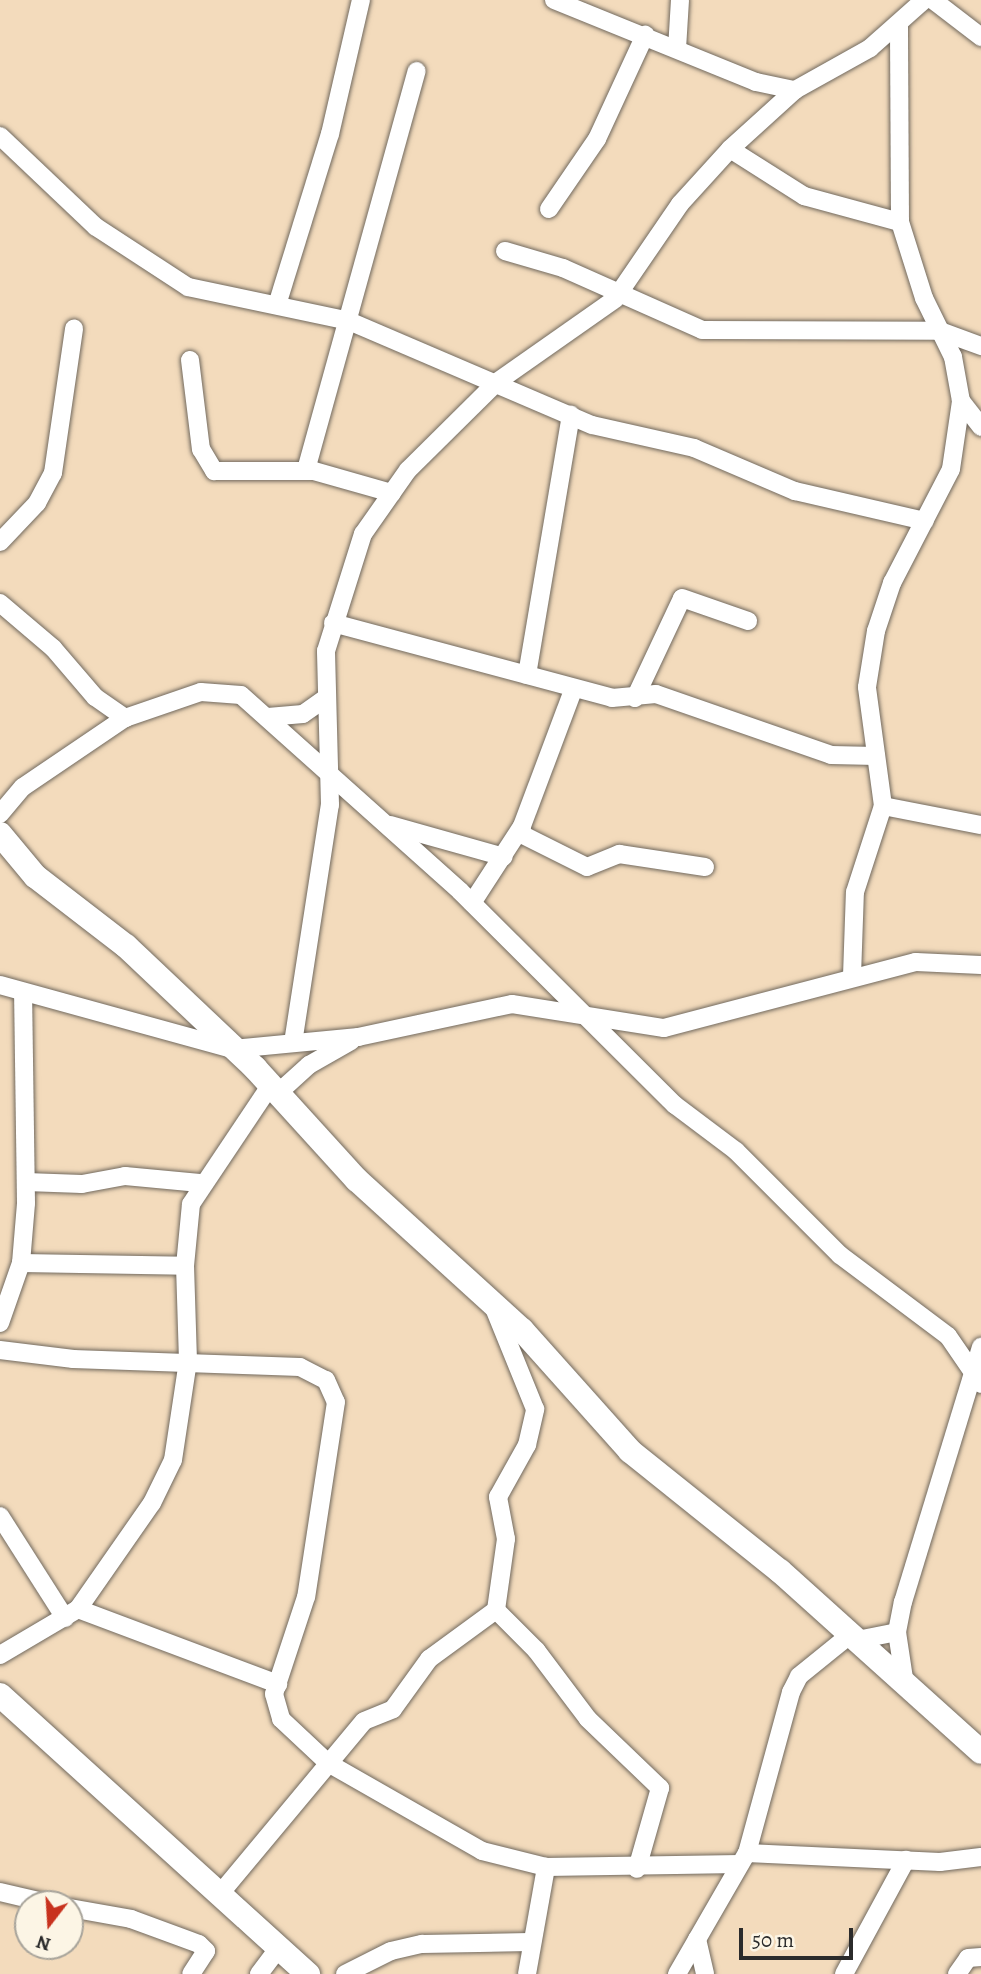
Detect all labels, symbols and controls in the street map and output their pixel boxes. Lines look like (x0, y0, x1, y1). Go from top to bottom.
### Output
north arrow (14, 1890, 84, 1960)
scale bar (743, 1914, 857, 1958)
text: 50 m (752, 1926, 794, 1954)
text: N (33, 1929, 54, 1958)

